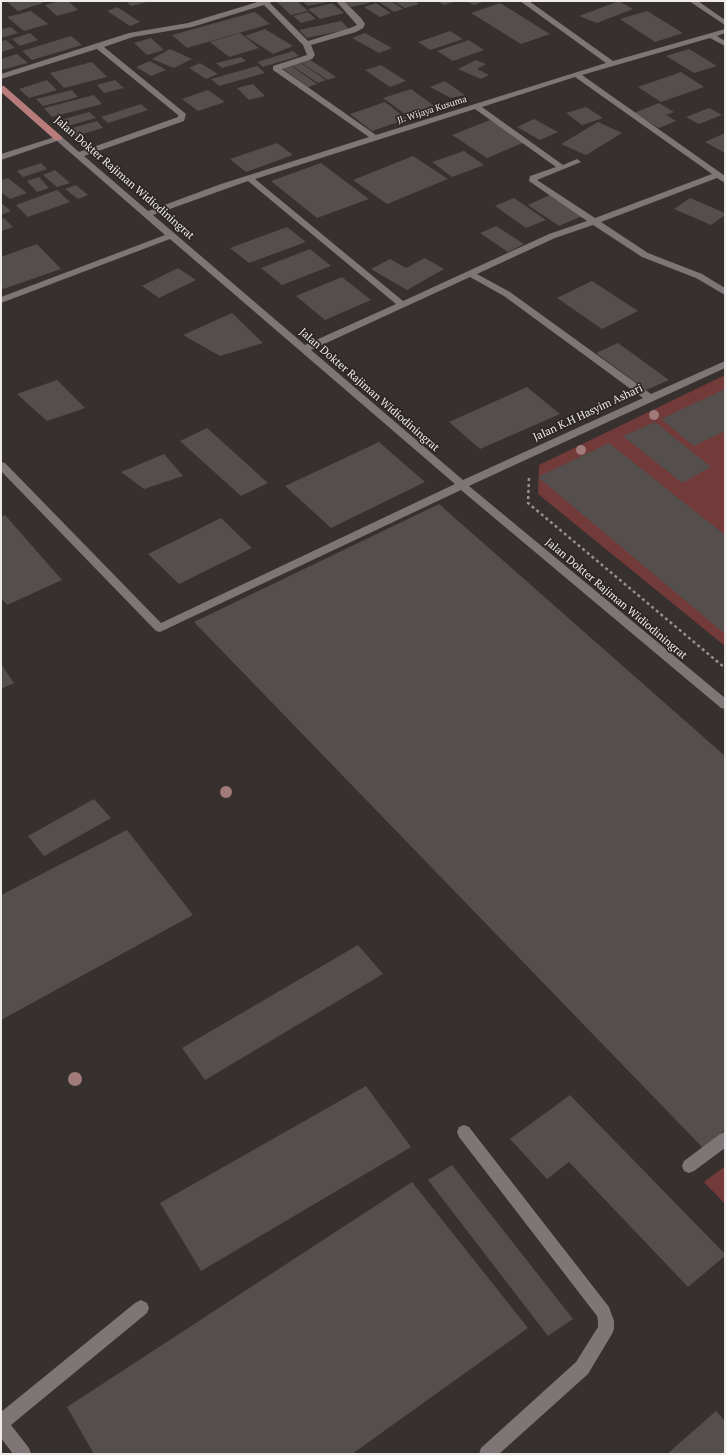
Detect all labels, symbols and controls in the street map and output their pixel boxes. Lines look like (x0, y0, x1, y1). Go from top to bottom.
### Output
street label: Jl. Wijaya Kusuma (396, 94, 468, 126)
street label: Jalan Dokter Rajiman Widiodiningrat (51, 114, 197, 242)
street label: Jalan Dokter Rajiman Widiodiningrat (296, 326, 442, 454)
street label: Jalan K.H Hasyim Ashari (531, 382, 645, 444)
street label: Jalan Dokter Rajiman Widiodiningrat (542, 536, 690, 662)

